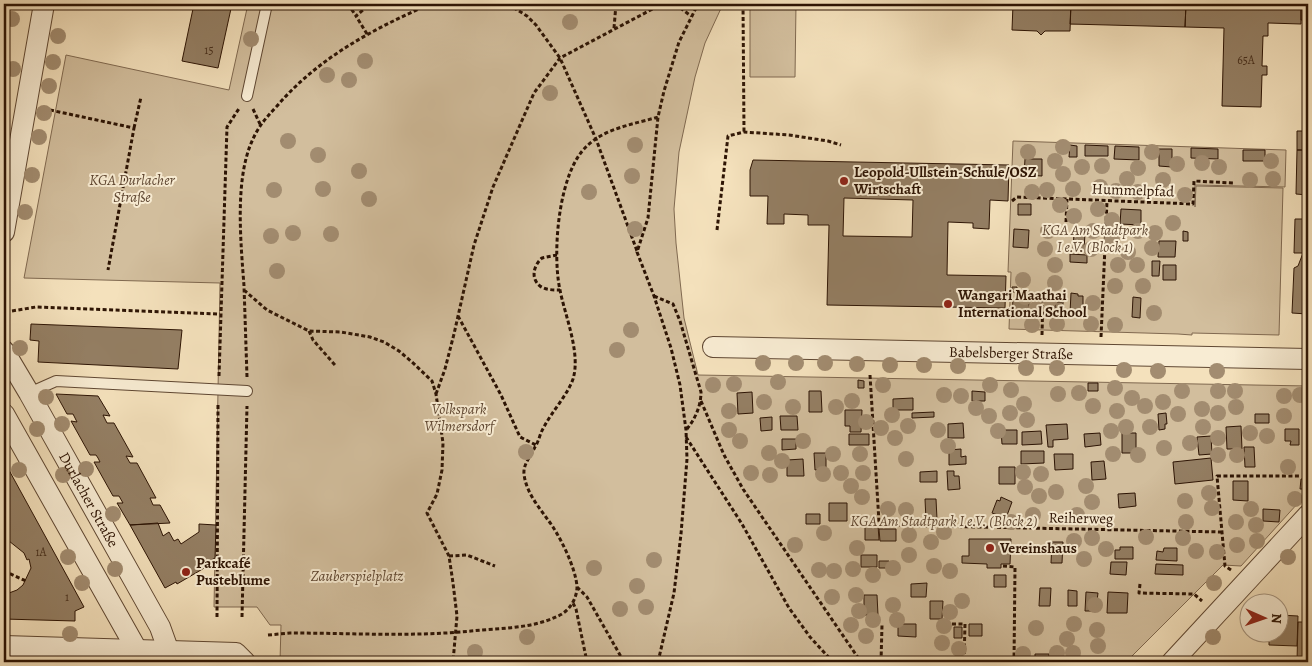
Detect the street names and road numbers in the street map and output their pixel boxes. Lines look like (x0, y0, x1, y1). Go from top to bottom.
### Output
street label: Hummelpfad (1091, 179, 1176, 201)
street label: Babelsberger Straße (949, 342, 1074, 364)
street label: Durlacher Straße (54, 448, 123, 551)
street label: Reiherweg (1048, 507, 1114, 529)

